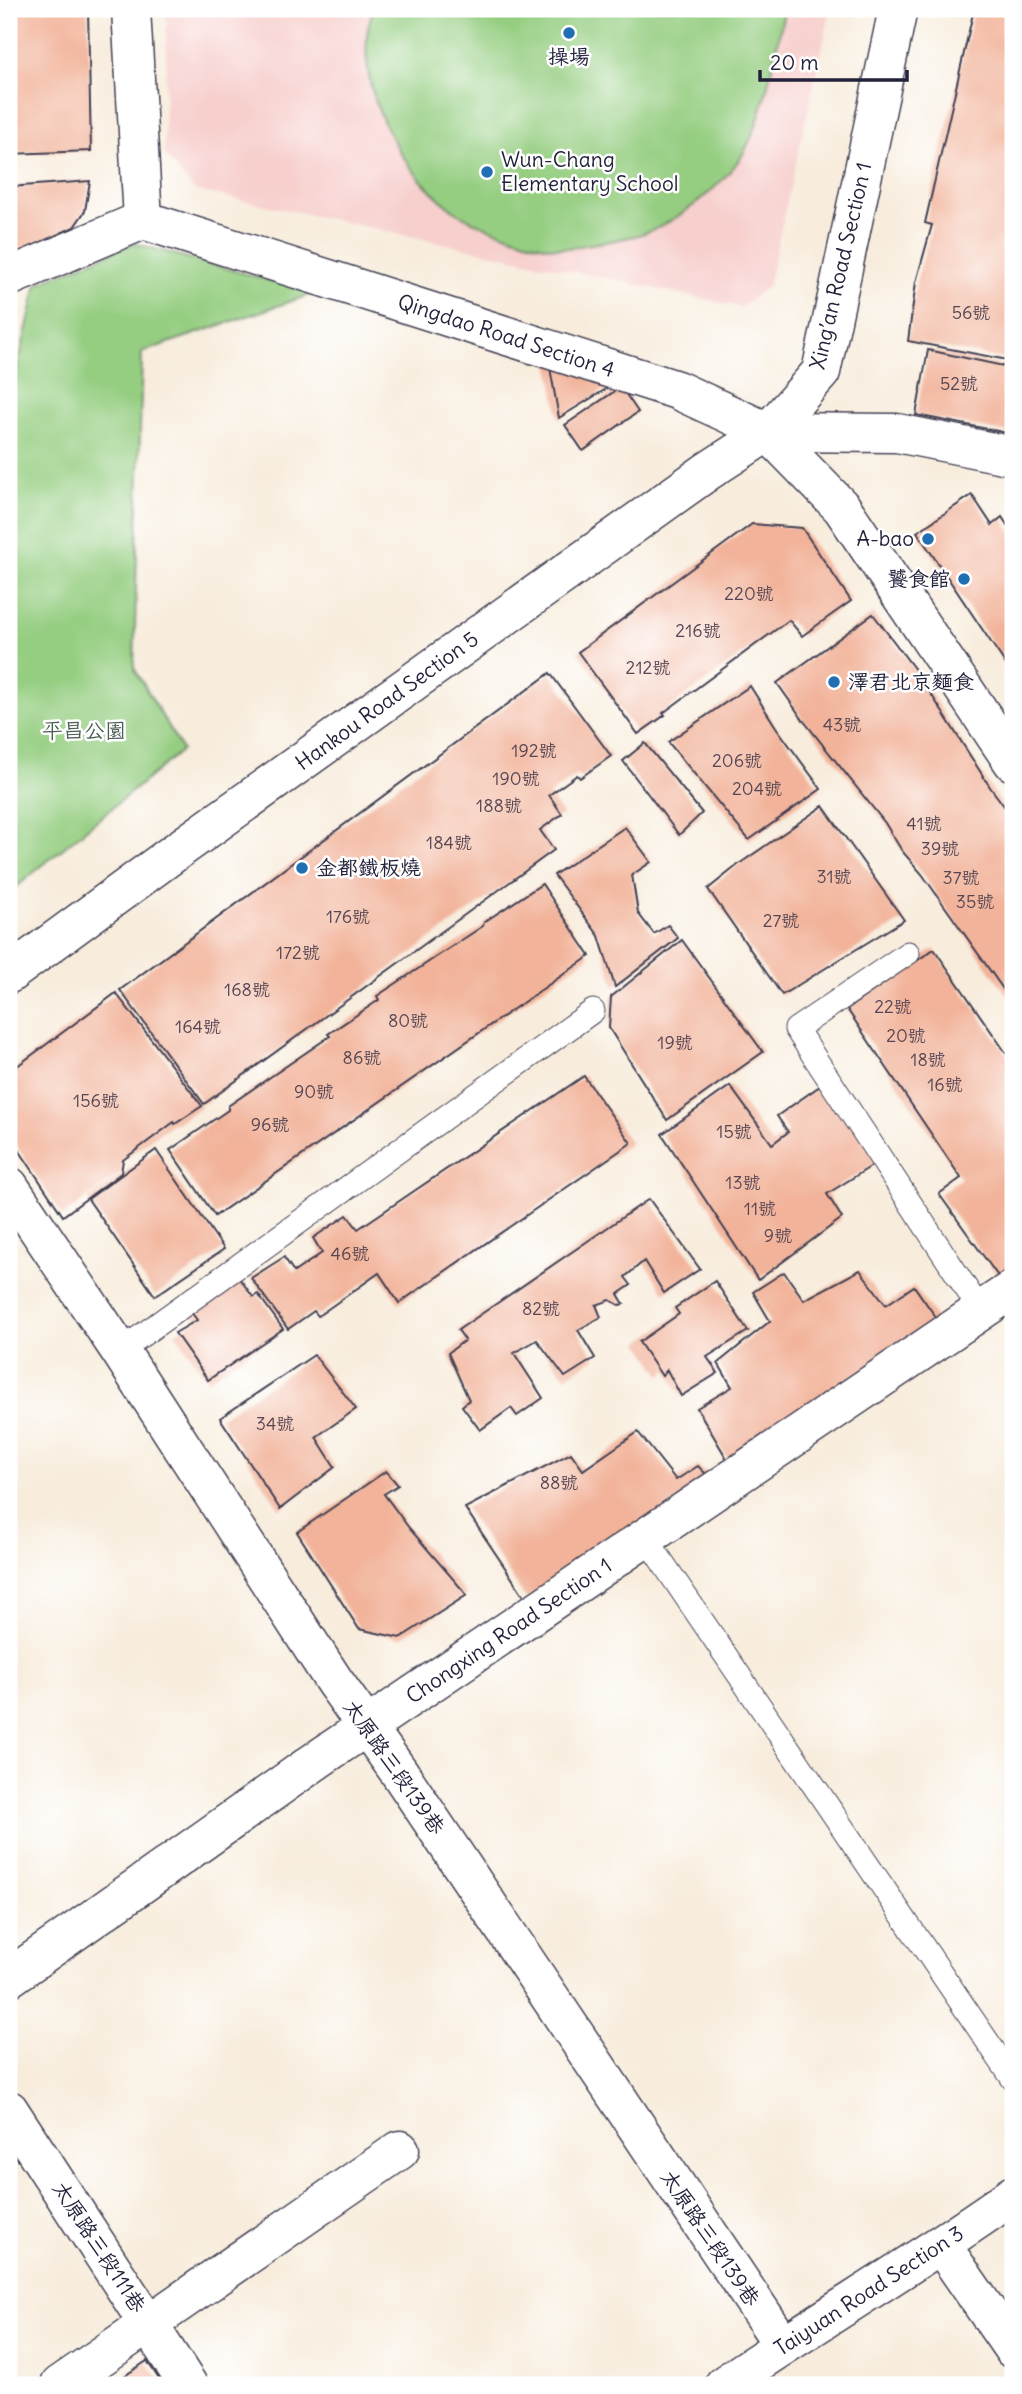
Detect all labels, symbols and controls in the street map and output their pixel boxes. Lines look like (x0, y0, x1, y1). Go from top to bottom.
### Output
marker: 操場 (561, 25, 577, 41)
scale bar (760, 38, 906, 82)
place label: 操場 (548, 43, 590, 70)
text: 20 m (770, 49, 819, 76)
place label: Wun-Chang Elementary School (501, 146, 678, 197)
street label: Xing’an Road Section 1 (804, 160, 878, 372)
marker: Wun-Chang Elementary School (479, 164, 495, 180)
street label: Qingdao Road Section 4 (394, 288, 618, 383)
house number: 56號 (952, 301, 990, 324)
house number: 52號 (940, 372, 978, 395)
place label: A-bao (856, 525, 914, 552)
marker: A-bao (920, 531, 936, 547)
place label: 饕食館 (887, 565, 950, 592)
marker: 饕食館 (956, 571, 972, 587)
house number: 220號 (724, 582, 774, 605)
house number: 216號 (675, 619, 721, 642)
street label: Hankou Road Section 5 (290, 625, 483, 776)
house number: 212號 (626, 656, 670, 679)
place label: 澤君北京麵食 (848, 668, 974, 695)
marker: 澤君北京麵食 (826, 674, 842, 690)
house number: 43號 (823, 713, 861, 736)
park label: 平昌公園 (42, 717, 126, 744)
house number: 192號 (511, 739, 557, 762)
house number: 206號 (712, 749, 762, 772)
house number: 190號 (492, 767, 540, 790)
house number: 204號 (732, 777, 782, 800)
house number: 188號 (476, 794, 522, 817)
house number: 41號 (906, 812, 942, 835)
house number: 184號 (426, 831, 472, 854)
house number: 39號 (921, 837, 959, 860)
place label: 金都鐵板燒 (316, 854, 421, 881)
marker: 金都鐵板燒 (294, 860, 310, 876)
house number: 31號 (816, 865, 852, 888)
house number: 37號 (942, 866, 980, 889)
house number: 35號 (956, 890, 994, 913)
house number: 176號 (326, 905, 370, 928)
house number: 27號 (763, 909, 799, 932)
house number: 172號 (276, 941, 320, 964)
house number: 168號 (224, 978, 270, 1001)
house number: 22號 (874, 995, 912, 1018)
house number: 80號 (388, 1009, 428, 1032)
house number: 164號 (175, 1015, 221, 1038)
house number: 20號 (886, 1024, 926, 1047)
house number: 19號 (657, 1031, 693, 1054)
house number: 86號 (343, 1046, 381, 1069)
house number: 18號 (910, 1048, 946, 1071)
house number: 16號 (927, 1073, 963, 1096)
house number: 90號 (294, 1080, 334, 1103)
house number: 156號 (73, 1089, 119, 1112)
house number: 96號 (251, 1113, 289, 1136)
house number: 15號 (716, 1120, 752, 1143)
house number: 13號 (725, 1171, 761, 1194)
house number: 11號 (744, 1197, 776, 1220)
house number: 9號 (764, 1224, 792, 1247)
house number: 46號 (331, 1242, 369, 1265)
house number: 82號 (522, 1297, 560, 1320)
house number: 34號 (256, 1412, 294, 1435)
house number: 88號 (540, 1471, 578, 1494)
street label: Chongxing Road Section 1 (401, 1552, 617, 1710)
street label: 太原路三段139巷 (338, 1694, 451, 1839)
street label: 太原路三段139巷 (655, 2165, 766, 2311)
street label: 太原路三段111巷 (47, 2176, 152, 2317)
street label: Taiyuan Road Section 3 (769, 2219, 968, 2362)

